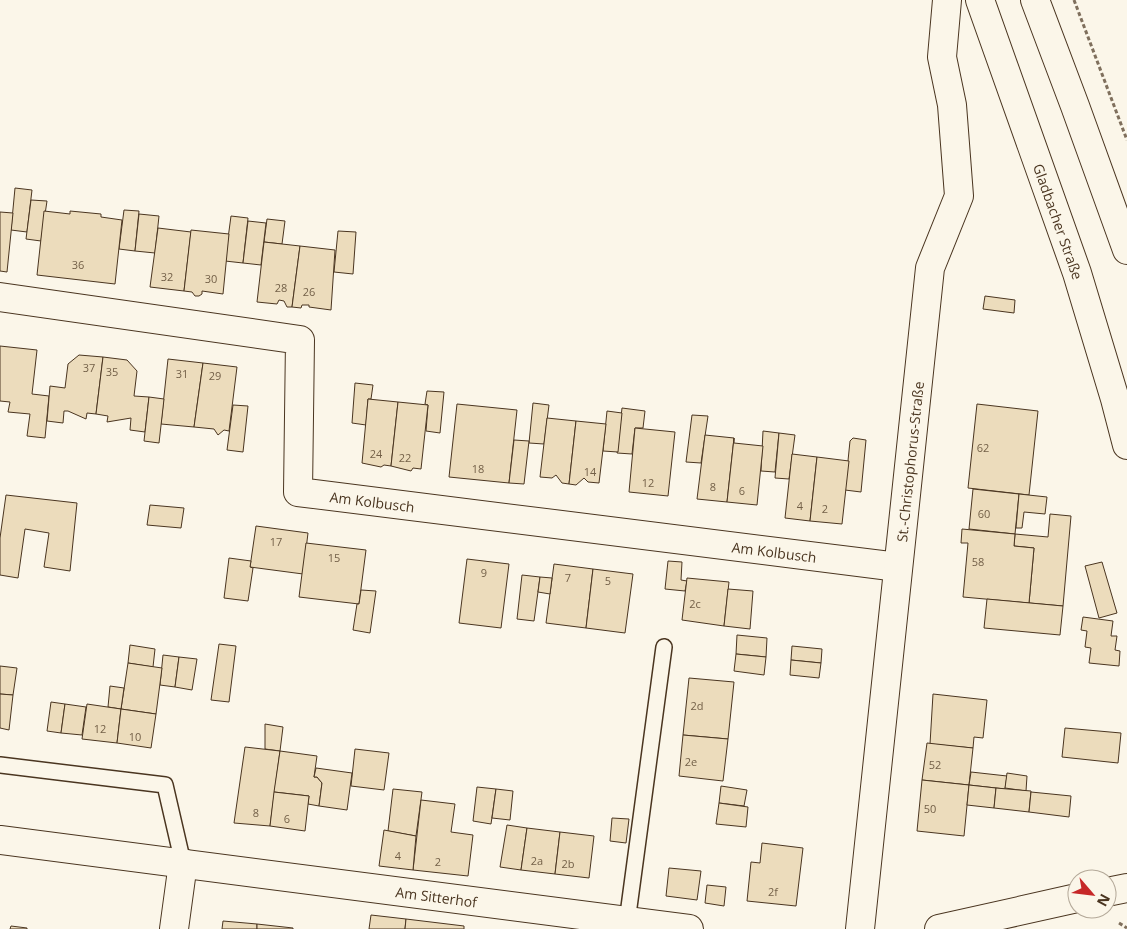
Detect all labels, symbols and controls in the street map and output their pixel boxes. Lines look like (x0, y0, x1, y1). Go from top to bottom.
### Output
street label: Gladbacher Straße (1029, 161, 1088, 282)
house number: 36 (72, 257, 84, 272)
house number: 32 (161, 269, 173, 284)
house number: 30 (205, 271, 217, 286)
house number: 28 (275, 280, 287, 295)
house number: 26 (303, 284, 315, 299)
house number: 37 (83, 360, 95, 375)
house number: 35 (106, 364, 118, 379)
house number: 31 (176, 366, 188, 381)
house number: 29 (209, 368, 221, 383)
street label: St.-Christophorus-Straße (892, 380, 927, 543)
house number: 62 (977, 440, 989, 455)
house number: 24 (370, 446, 383, 461)
house number: 22 (399, 450, 411, 465)
house number: 18 (472, 461, 484, 476)
house number: 14 (584, 464, 597, 479)
house number: 12 (642, 475, 654, 490)
house number: 8 (710, 479, 716, 494)
house number: 6 (739, 483, 745, 498)
street label: Am Kolbusch (329, 487, 416, 516)
house number: 4 (797, 498, 804, 513)
house number: 2 (822, 501, 828, 516)
house number: 60 (978, 506, 990, 521)
house number: 17 (270, 534, 282, 549)
street label: Am Kolbusch (731, 537, 818, 566)
house number: 15 (328, 550, 340, 565)
house number: 58 (972, 554, 984, 569)
house number: 9 (481, 565, 487, 580)
house number: 7 (565, 570, 571, 585)
house number: 5 (605, 573, 611, 588)
house number: 2c (689, 596, 701, 611)
house number: 2d (690, 698, 704, 713)
house number: 12 (94, 721, 106, 736)
house number: 10 (129, 729, 141, 744)
house number: 2e (685, 754, 697, 769)
house number: 52 (929, 757, 941, 772)
house number: 50 (924, 801, 936, 816)
house number: 8 (253, 805, 259, 820)
house number: 6 (284, 811, 290, 826)
house number: 4 (395, 848, 402, 863)
house number: 2a (531, 853, 543, 868)
house number: 2 (435, 854, 441, 869)
house number: 2b (561, 856, 575, 871)
north arrow (1067, 869, 1117, 919)
street label: Am Sitterhof (394, 882, 480, 911)
house number: 2f (768, 884, 779, 899)
text: N (1093, 891, 1115, 910)

